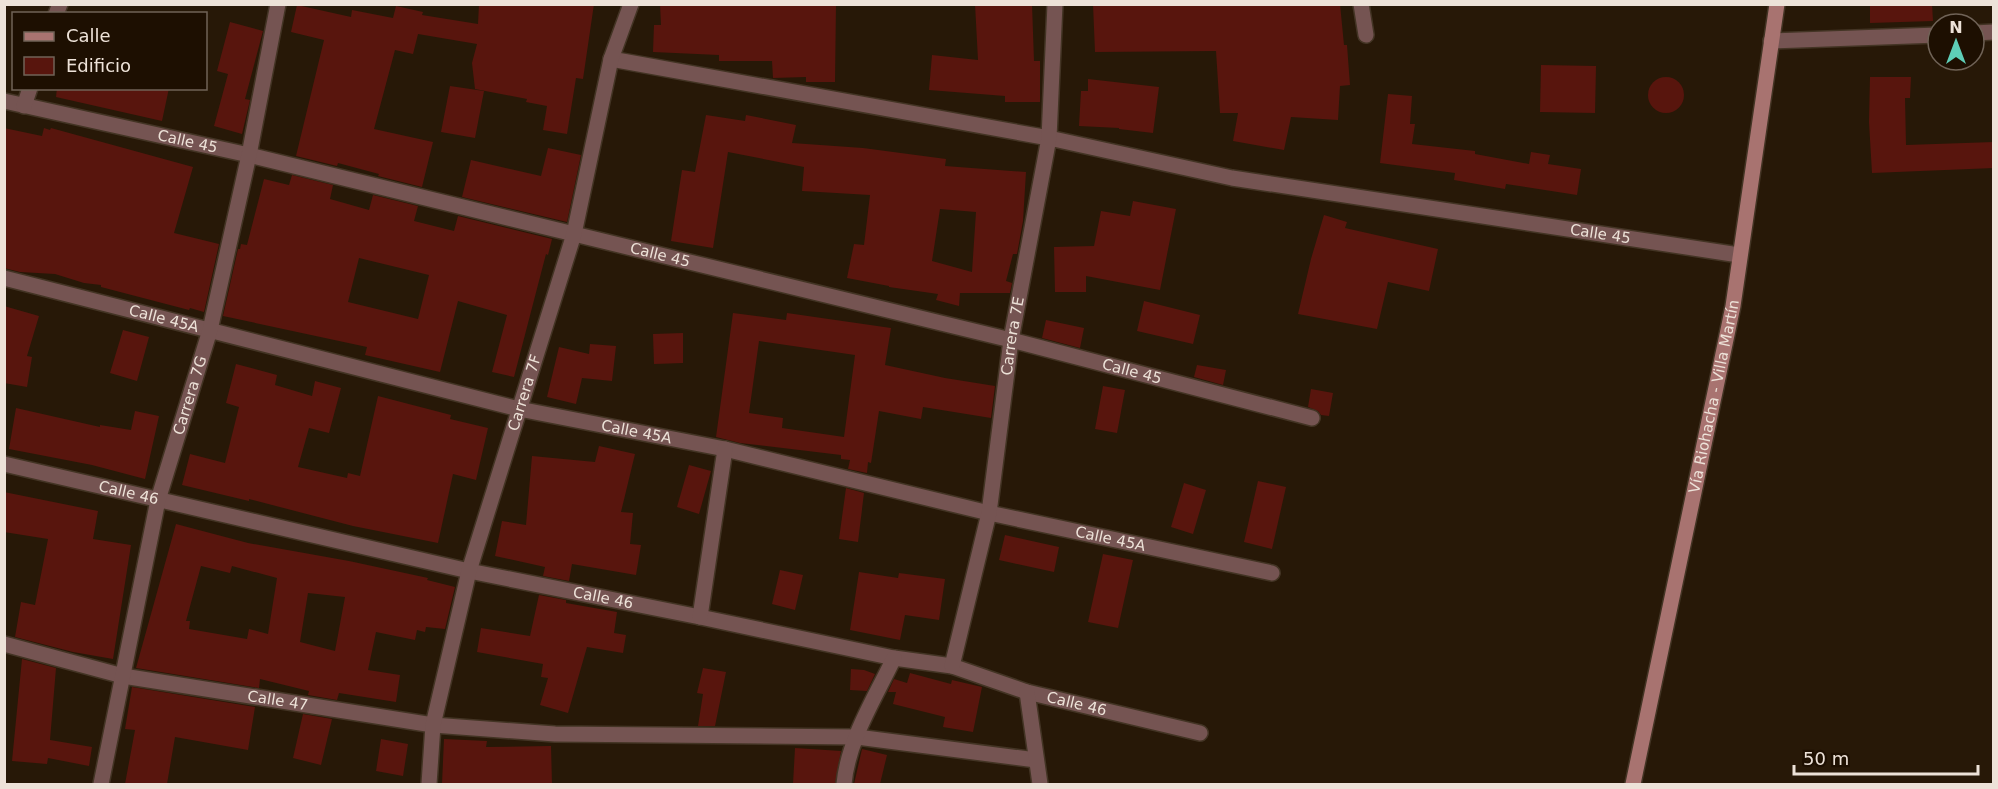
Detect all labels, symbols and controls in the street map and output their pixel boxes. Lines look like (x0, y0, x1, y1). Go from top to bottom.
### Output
legend (12, 12, 207, 90)
north arrow (1926, 12, 1986, 72)
text: N (1949, 18, 1963, 37)
text: Calle (66, 25, 111, 46)
text: Edificio (66, 55, 131, 76)
street label: Calle 45 (156, 126, 219, 157)
street label: Calle 45 (1569, 220, 1632, 247)
street label: Calle 45 (628, 239, 692, 271)
street label: Carrera 7E (998, 295, 1028, 377)
street label: Vía Riohacha - Villa Martín (1685, 298, 1743, 495)
street label: Calle 45A (127, 301, 201, 336)
street label: Carrera 7F (504, 352, 545, 433)
street label: Carrera 7G (169, 354, 211, 437)
street label: Calle 45 (1100, 355, 1164, 388)
street label: Calle 45A (600, 416, 674, 448)
street label: Calle 46 (97, 477, 161, 508)
street label: Calle 45A (1074, 523, 1148, 555)
street label: Calle 46 (571, 583, 635, 613)
street label: Calle 47 (246, 687, 309, 714)
street label: Calle 46 (1045, 688, 1109, 720)
scale bar (1794, 738, 1978, 776)
text: 50 m (1803, 748, 1849, 769)

